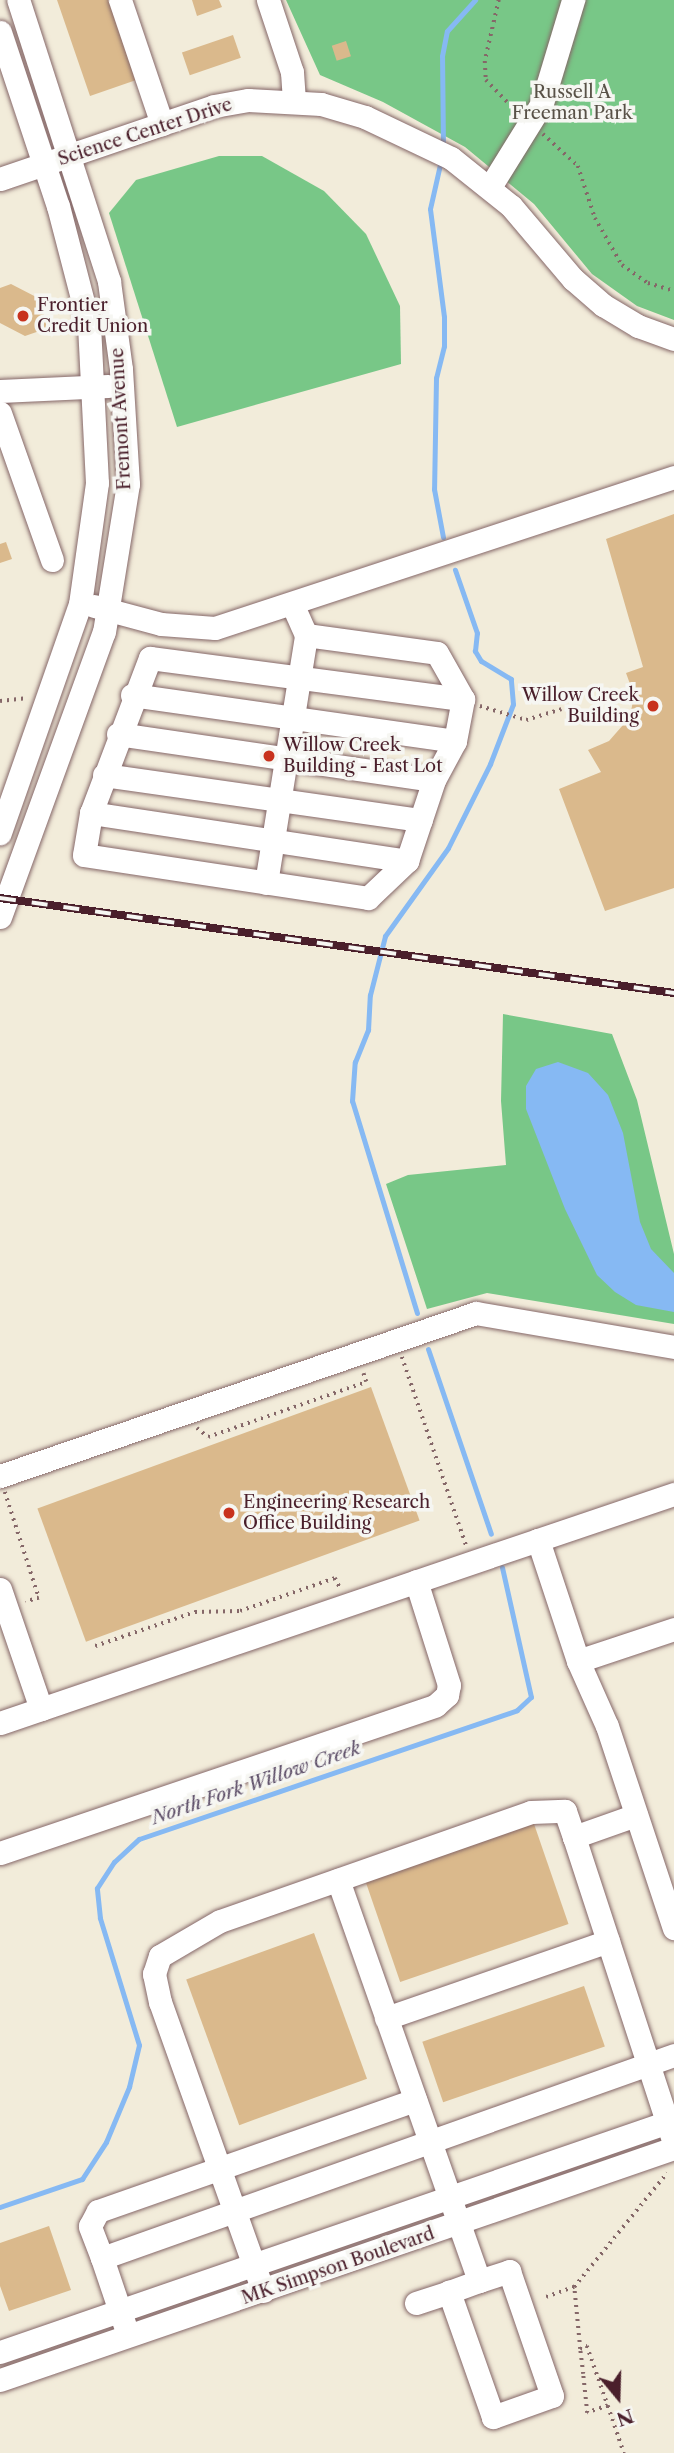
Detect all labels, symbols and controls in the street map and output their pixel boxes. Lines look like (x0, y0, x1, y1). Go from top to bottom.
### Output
park label: Russell A Freeman Park (512, 82, 632, 124)
street label: Science Center Drive (55, 94, 235, 170)
place label: Frontier Credit Union (37, 295, 148, 338)
marker: Frontier Credit Union (15, 308, 31, 324)
street label: Fremont Avenue (106, 347, 136, 491)
place label: Willow Creek Building (521, 685, 639, 728)
marker: Willow Creek Building (645, 698, 661, 714)
place label: Willow Creek Building - East Lot (283, 735, 442, 778)
marker: Willow Creek Building - East Lot (261, 748, 277, 764)
place label: Engineering Research Office Building (243, 1492, 430, 1534)
marker: Engineering Research Office Building (221, 1505, 237, 1521)
water label: North Fork Willow Creek (148, 1736, 364, 1830)
street label: MK Simpson Boulevard (239, 2223, 437, 2309)
north arrow (583, 2362, 653, 2432)
text: N (613, 2404, 637, 2431)

